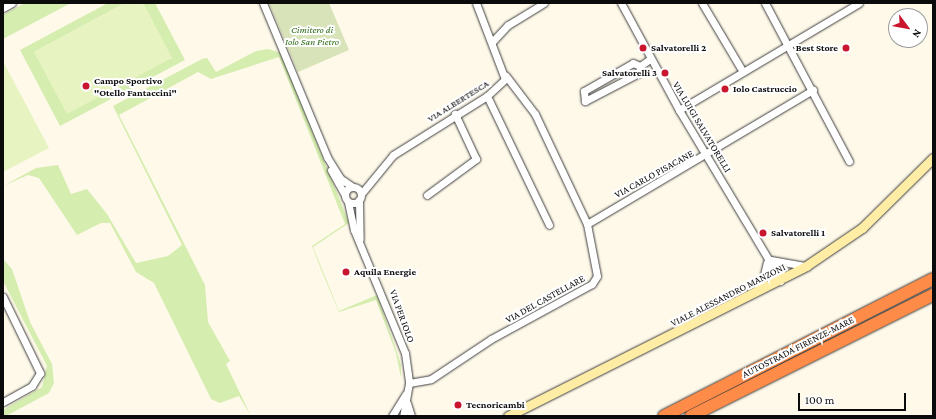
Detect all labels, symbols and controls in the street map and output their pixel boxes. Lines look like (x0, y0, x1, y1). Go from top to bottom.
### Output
north arrow (888, 8, 928, 48)
park label: Cimitero di Iolo San Pietro (285, 23, 339, 46)
text: N (910, 27, 924, 40)
place label: Salvatorelli 2 (651, 42, 706, 54)
place label: Best Store (796, 42, 838, 54)
marker: Salvatorelli 2 (638, 43, 648, 53)
marker: Best Store (841, 43, 851, 53)
place label: Salvatorelli 3 (602, 67, 657, 79)
marker: Salvatorelli 3 (660, 68, 670, 78)
place label: Campo Sportivo "Otello Fantaccini" (94, 74, 177, 98)
street label: VIA ALBERTESCA (425, 77, 491, 125)
street label: VIA LUIGI SALVATORELLI (670, 80, 734, 174)
marker: Campo Sportivo "Otello Fantaccini" (81, 81, 91, 91)
place label: Iolo Castruccio (733, 83, 797, 95)
marker: Iolo Castruccio (720, 84, 730, 94)
street label: VIA CARLO PISACANE (612, 147, 696, 201)
place label: Salvatorelli 1 (771, 227, 825, 239)
marker: Salvatorelli 1 (758, 228, 768, 238)
street label: VIALE ALESSANDRO MANZONI (669, 261, 787, 329)
place label: Aquila Energie (354, 266, 416, 278)
marker: Aquila Energie (341, 267, 351, 277)
street label: VIA DEL CASTELLARE (503, 272, 587, 326)
street label: VIA PER IOLO (387, 288, 417, 344)
street label: AUTOSTRADA FIRENZE-MARE (740, 313, 856, 381)
scale bar (800, 385, 908, 411)
text: 100 m (805, 393, 834, 407)
place label: Tecnoricambi (466, 399, 525, 411)
marker: Tecnoricambi (453, 400, 463, 410)

